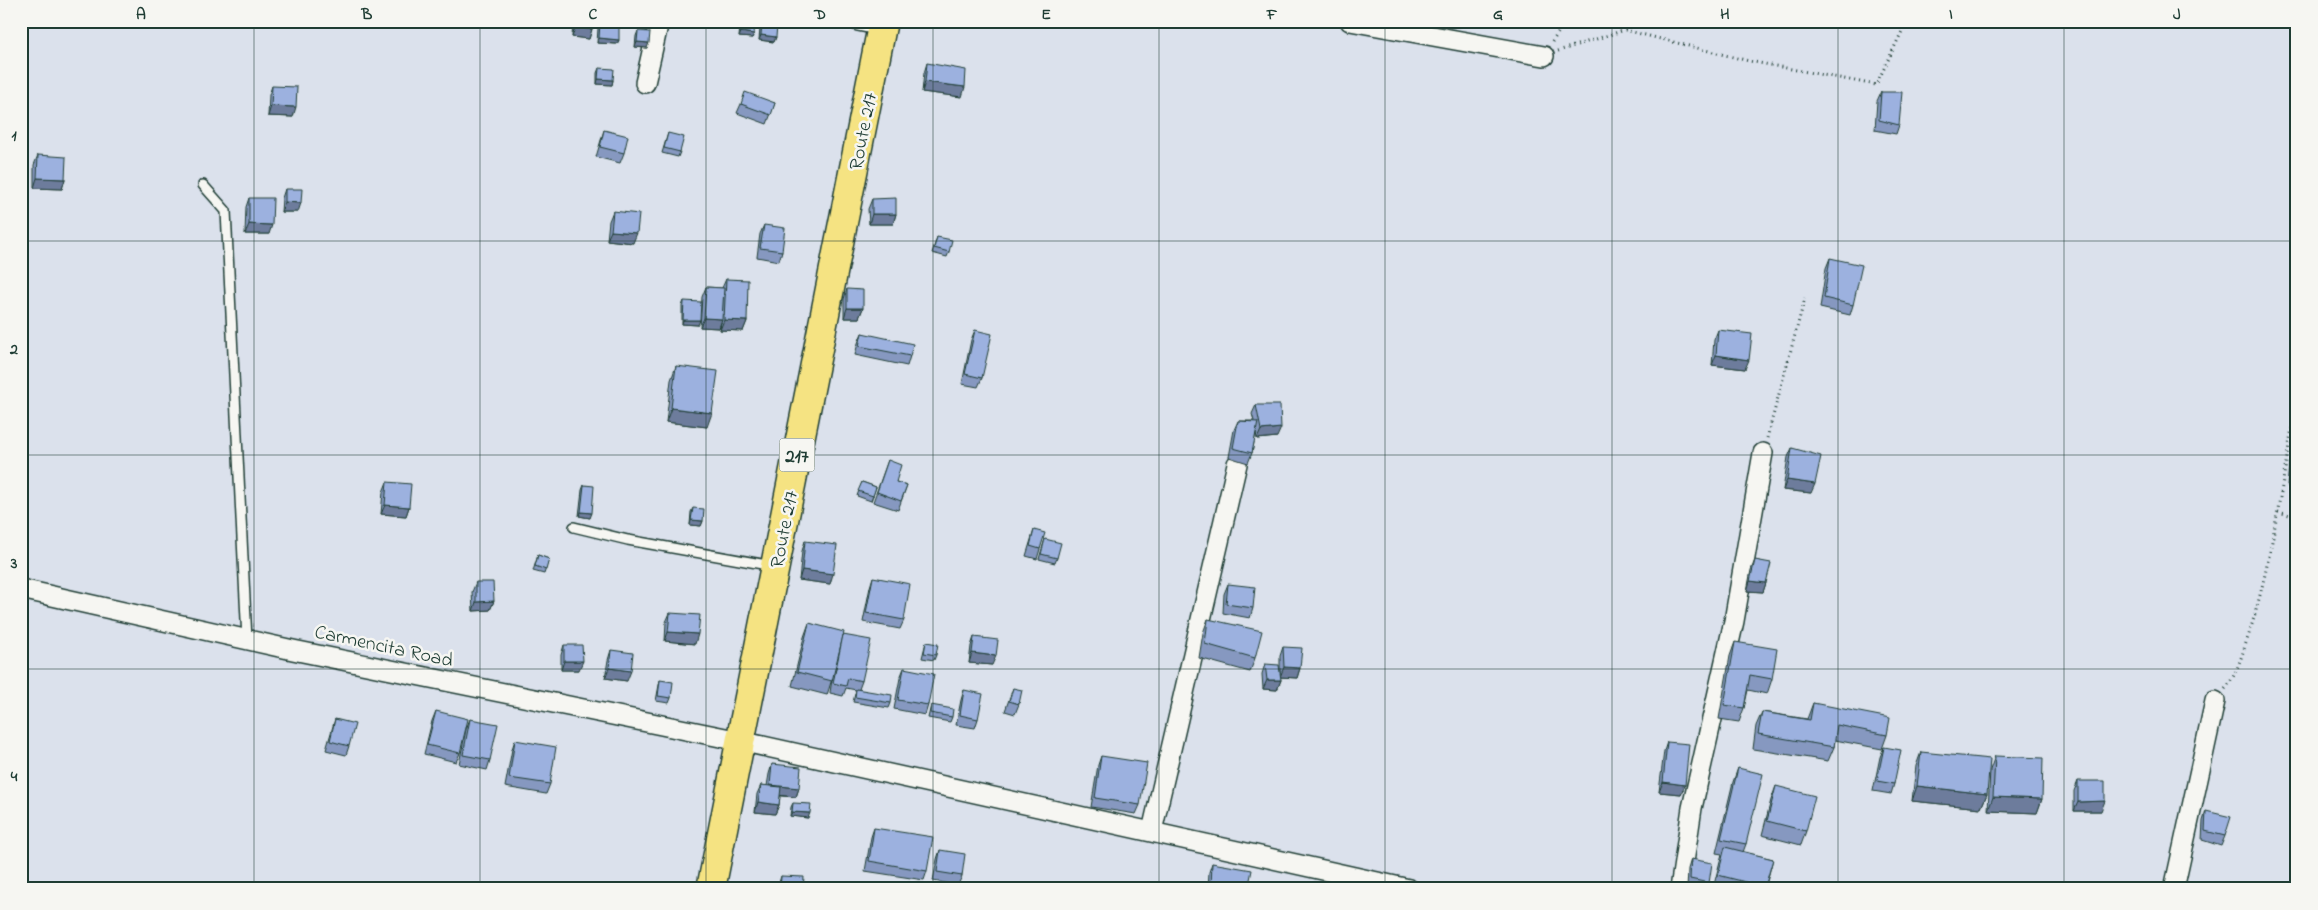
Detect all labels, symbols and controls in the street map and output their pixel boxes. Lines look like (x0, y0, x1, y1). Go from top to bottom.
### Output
text: A (136, 3, 146, 27)
text: B (361, 3, 373, 27)
text: C (589, 3, 598, 27)
text: D (813, 3, 826, 27)
text: E (1041, 3, 1051, 27)
text: F (1266, 3, 1278, 27)
text: G (1493, 3, 1503, 27)
text: H (1720, 3, 1730, 27)
text: I (1949, 3, 1953, 27)
text: J (2173, 3, 2181, 27)
street label: Route 217 (843, 90, 886, 173)
text: 1 (11, 124, 17, 148)
text: 2 (9, 338, 18, 362)
road number: 217 (780, 438, 814, 472)
street label: Route 217 (764, 488, 807, 571)
text: 3 (10, 552, 18, 576)
street label: Carmencita Road (312, 619, 455, 676)
text: 4 (10, 765, 18, 789)

